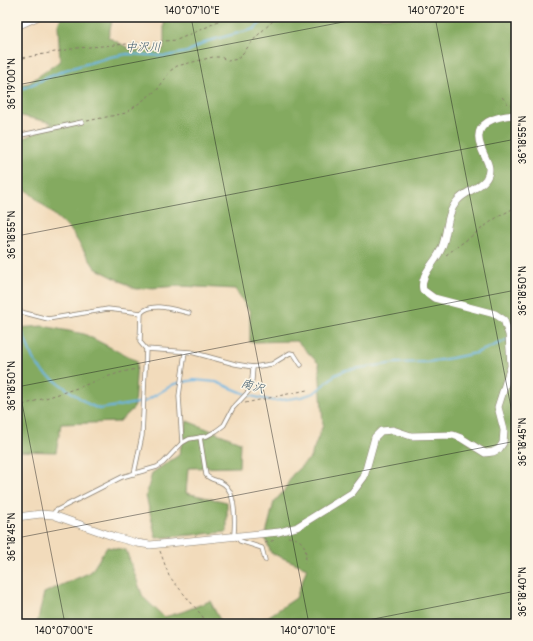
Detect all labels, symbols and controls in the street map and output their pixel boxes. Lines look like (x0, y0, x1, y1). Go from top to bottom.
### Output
text: 140°07'10"E (164, 5, 220, 17)
text: 140°07'20"E (408, 5, 464, 17)
water label: 中沢川 (125, 40, 161, 55)
text: 36°19'00"N (6, 58, 18, 110)
text: 36°18'55"N (517, 116, 529, 164)
text: 36°18'55"N (6, 211, 18, 259)
text: 36°18'50"N (517, 266, 529, 316)
text: 36°18'50"N (6, 361, 18, 411)
water label: 南沢 (239, 376, 267, 397)
text: 36°18'45"N (517, 417, 529, 466)
text: 36°18'45"N (6, 512, 18, 561)
text: 36°18'40"N (517, 567, 529, 617)
text: 140°07'00"E (35, 625, 93, 637)
text: 140°07'10"E (280, 625, 336, 637)

